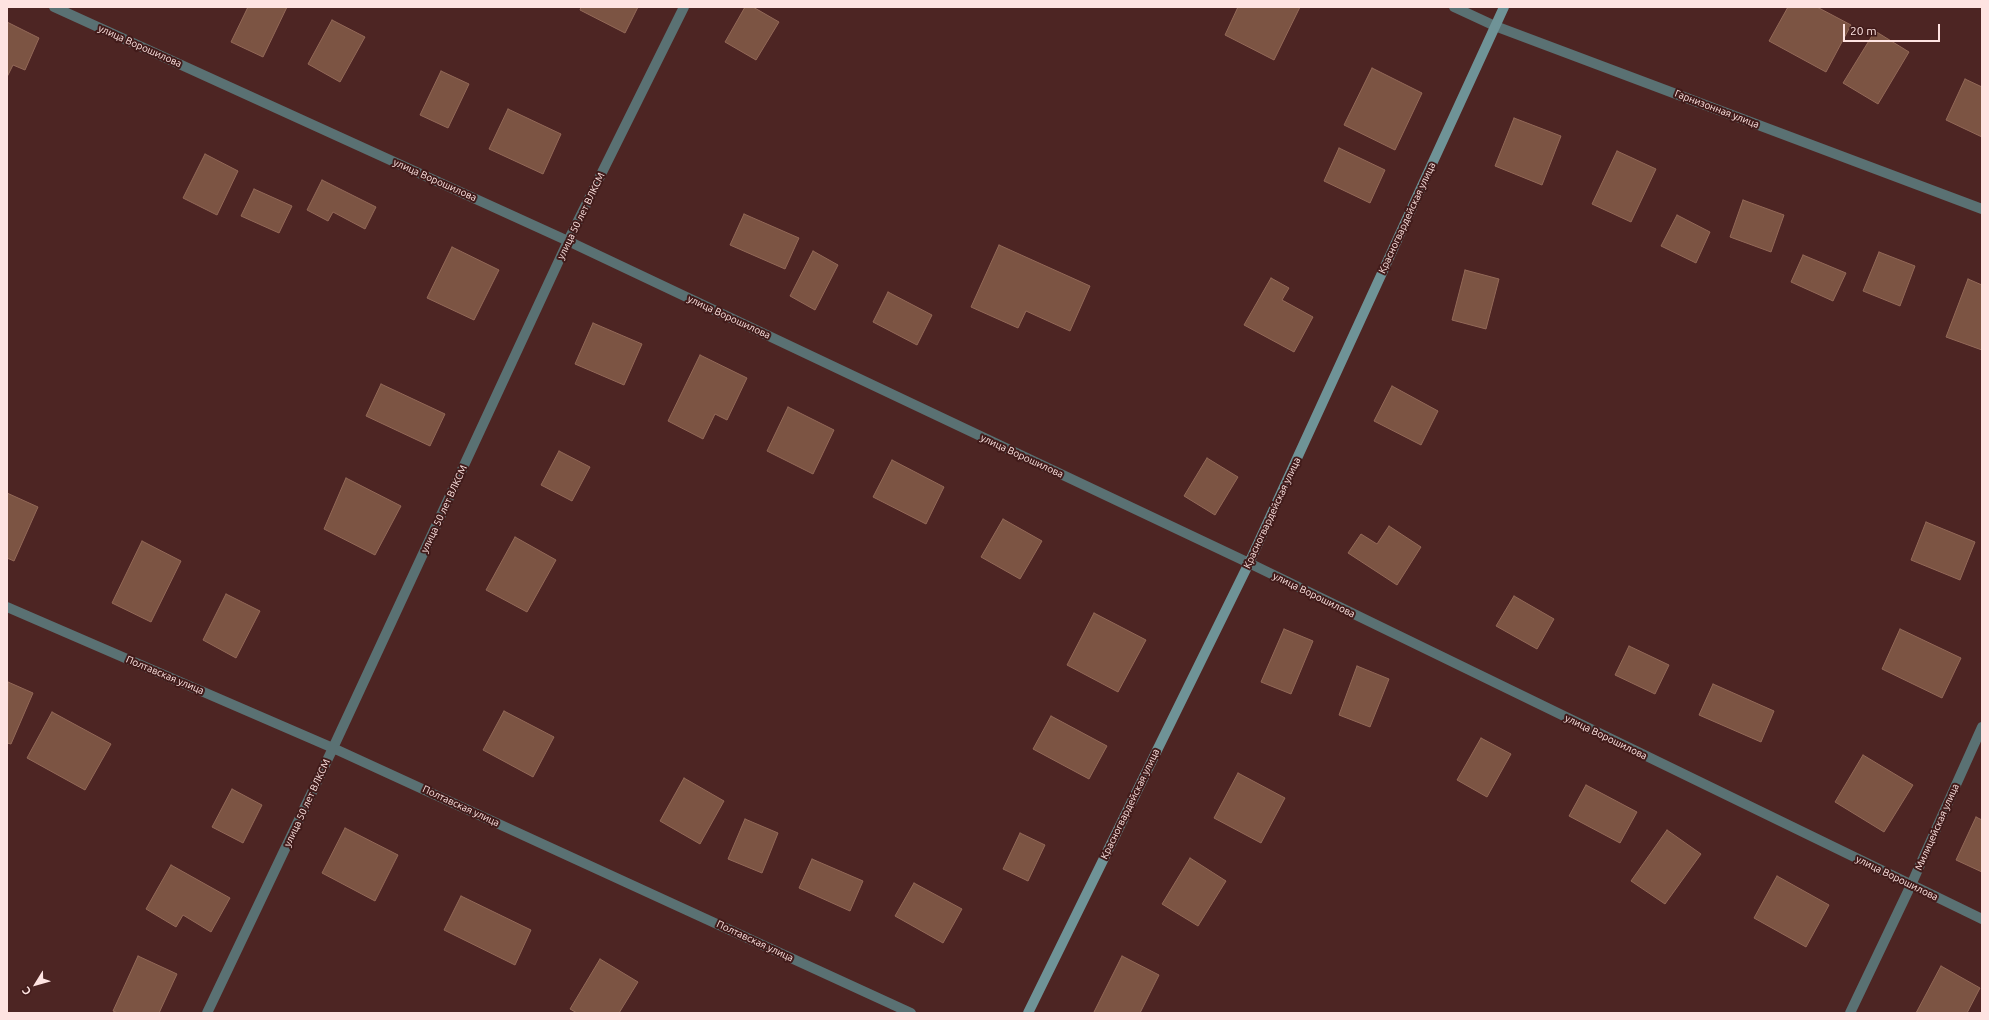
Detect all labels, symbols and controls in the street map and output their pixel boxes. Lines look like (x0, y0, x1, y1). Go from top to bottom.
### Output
scale bar (1845, 16, 1942, 42)
street label: улица Ворошилова (96, 22, 184, 70)
text: 20 m (1850, 24, 1877, 37)
street label: Гарнизонная улица (1673, 87, 1761, 131)
street label: улица Ворошилова (391, 156, 479, 204)
street label: Красногвардейская улица (1376, 161, 1438, 275)
street label: улица 50 лет ВЛКСМ (555, 171, 607, 261)
street label: улица Ворошилова (686, 293, 772, 341)
street label: улица Ворошилова (979, 432, 1065, 480)
street label: Красногвардейская улица (1241, 456, 1303, 570)
street label: улица 50 лет ВЛКСМ (418, 463, 470, 555)
street label: улица Ворошилова (1271, 570, 1357, 620)
street label: Полтавская улица (124, 653, 206, 697)
street label: улица Ворошилова (1563, 712, 1649, 762)
street label: Красногвардейская улица (1098, 747, 1162, 861)
street label: улица 50 лет ВЛКСМ (281, 757, 333, 849)
street label: Милицейская улица (1912, 782, 1962, 872)
street label: Полтавская улица (421, 783, 501, 829)
street label: улица Ворошилова (1854, 853, 1940, 903)
street label: Полтавская улица (715, 918, 795, 964)
north arrow (16, 964, 56, 1004)
text: С (20, 985, 33, 998)

